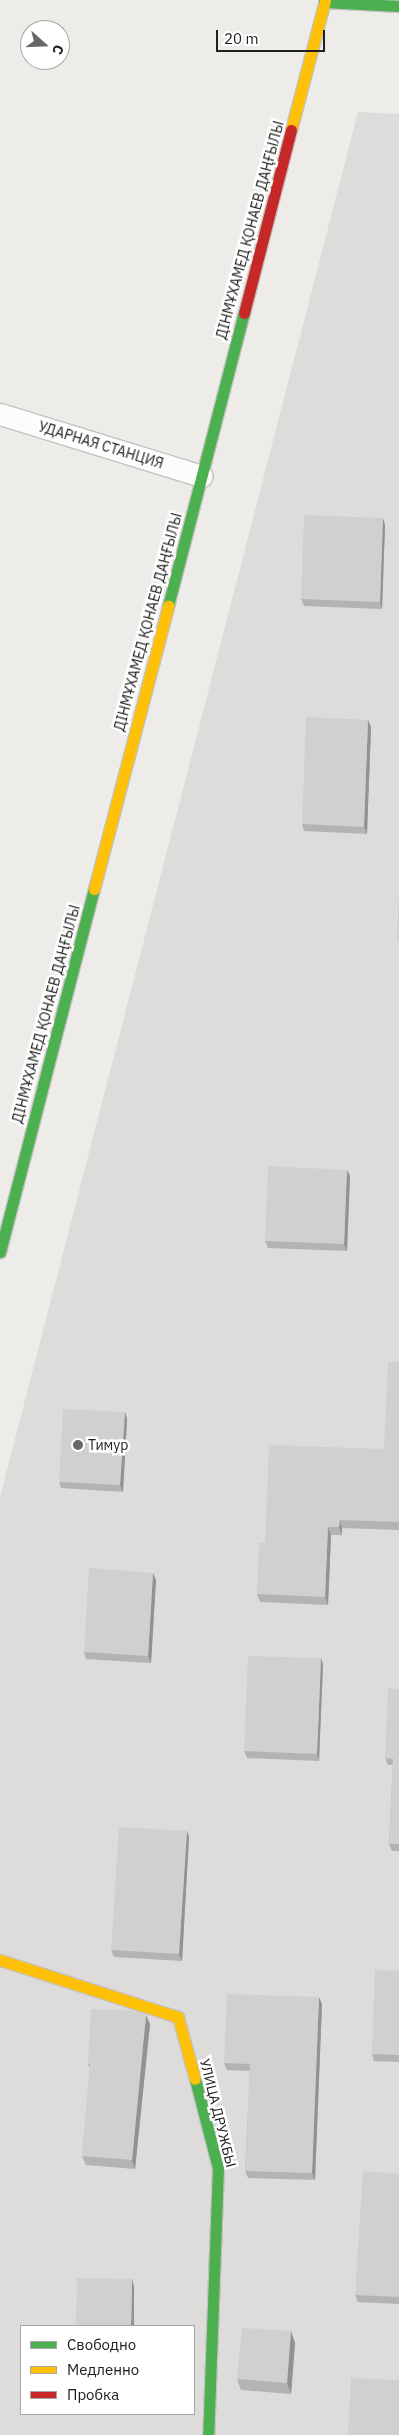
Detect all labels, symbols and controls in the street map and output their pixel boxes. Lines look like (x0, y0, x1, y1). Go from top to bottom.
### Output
north arrow (20, 20, 70, 70)
scale bar (219, 20, 328, 52)
text: 20 m (224, 29, 259, 48)
text: С (48, 42, 68, 57)
street label: ДІНМҰХАМЕД ҚОНАЕВ ДАҢҒЫЛЫ (213, 119, 287, 341)
street label: УДАРНАЯ СТАНЦИЯ (36, 418, 166, 472)
street label: ДІНМҰХАМЕД ҚОНАЕВ ДАҢҒЫЛЫ (111, 511, 185, 733)
street label: ДІНМҰХАМЕД ҚОНАЕВ ДАҢҒЫЛЫ (9, 903, 83, 1125)
place label: Тимур (88, 1437, 128, 1453)
marker: Тимур (72, 1439, 84, 1451)
street label: УЛИЦА ДРУЖБЫ (196, 2057, 240, 2169)
legend (20, 2325, 195, 2415)
text: Свободно (67, 2335, 136, 2354)
text: Медленно (67, 2360, 139, 2379)
text: Пробка (67, 2385, 119, 2404)

